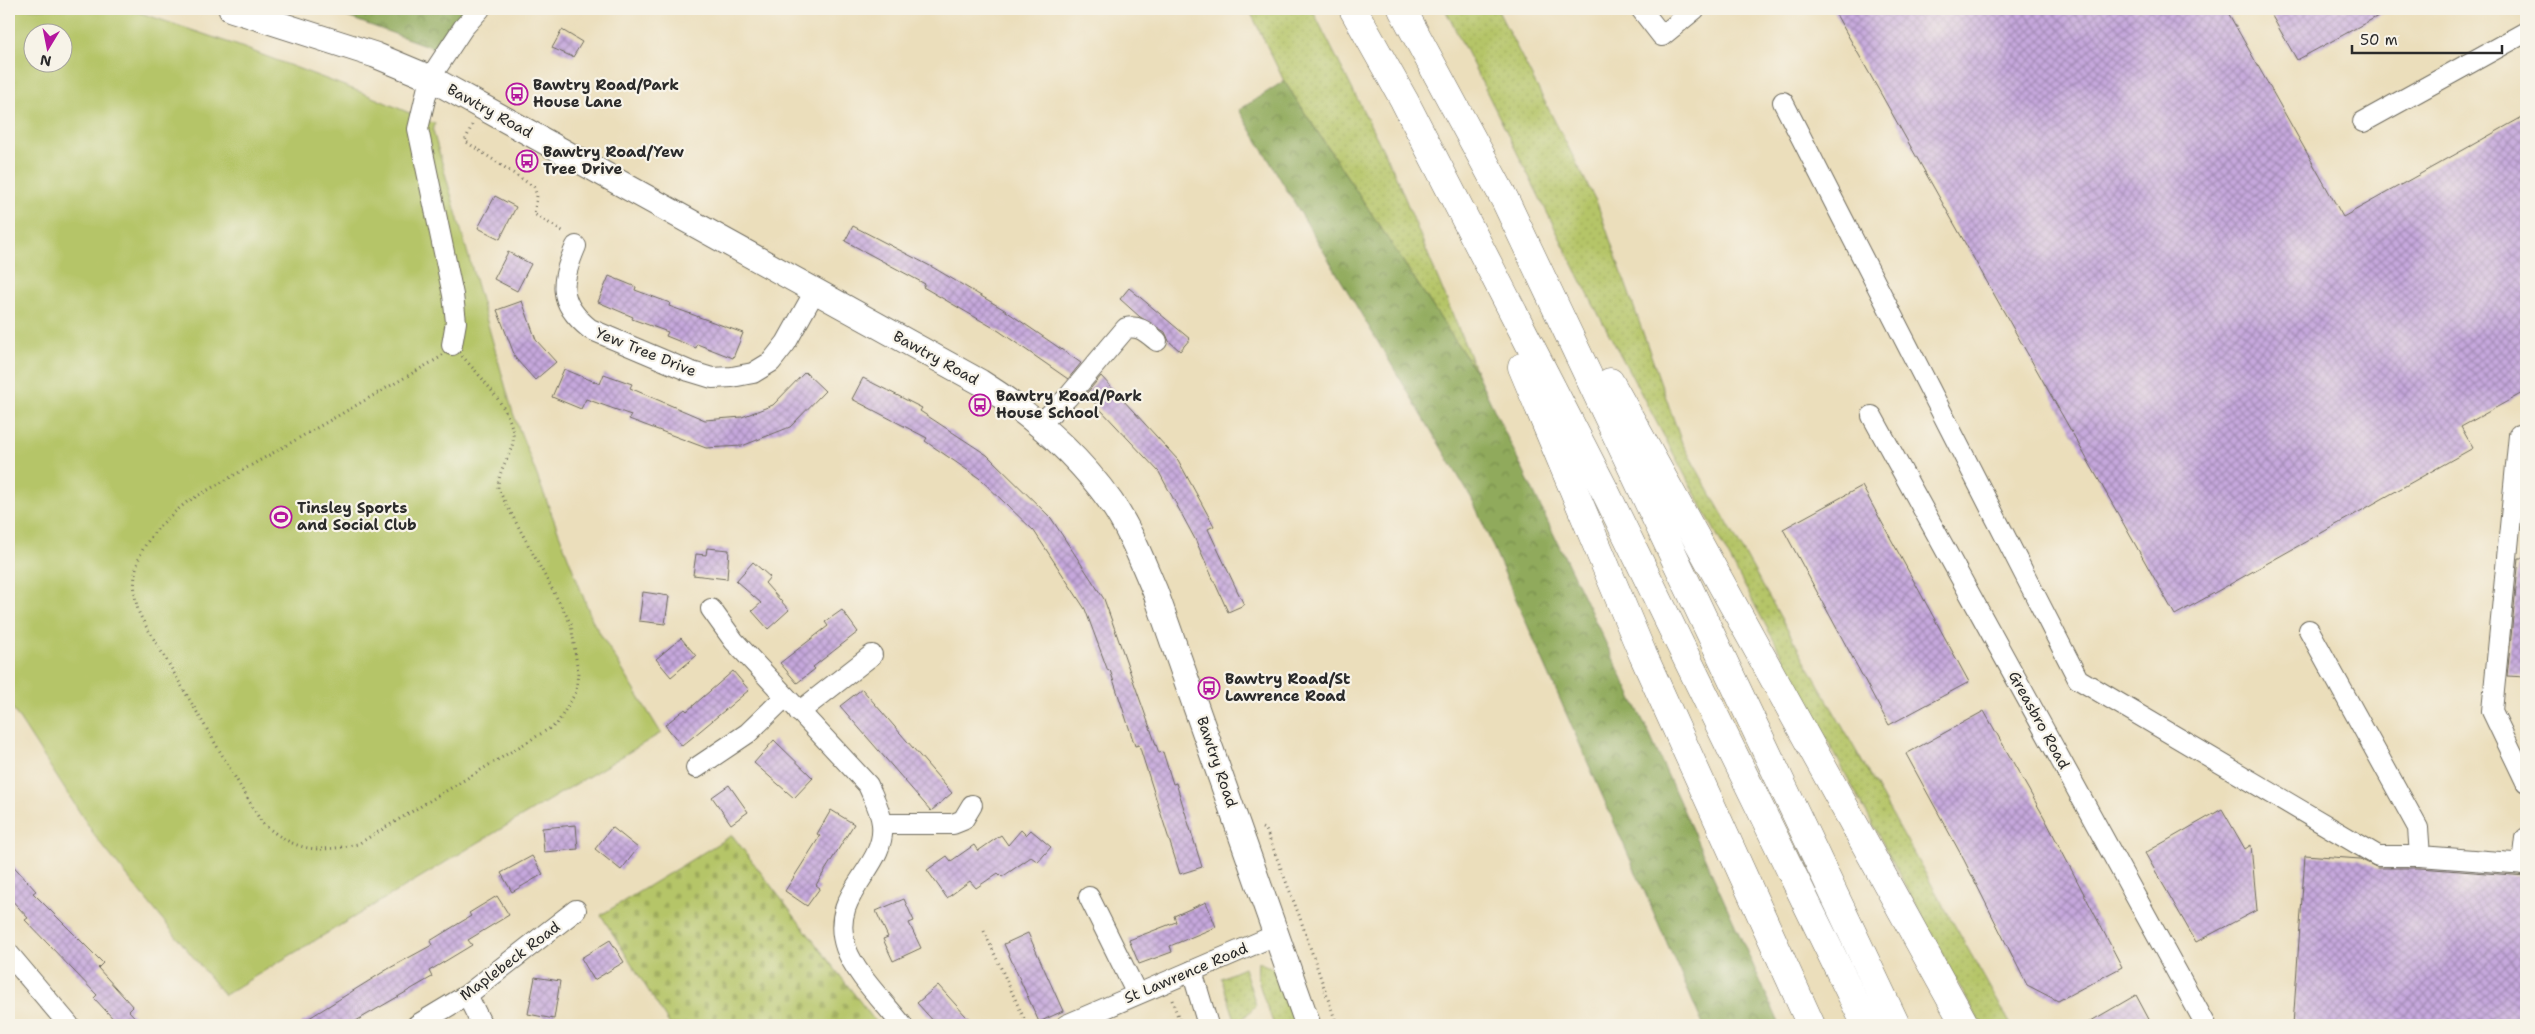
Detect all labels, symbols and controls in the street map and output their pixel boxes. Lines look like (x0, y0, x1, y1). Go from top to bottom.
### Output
north arrow (22, 22, 72, 72)
scale bar (2352, 22, 2502, 54)
text: 50 m (2360, 30, 2398, 50)
text: N (39, 51, 53, 71)
place label: Bawtry Road/Park House Lane (533, 75, 679, 112)
street label: Bawtry Road (444, 79, 537, 143)
bus stop icon: Bawtry Road/Park House Lane (505, 82, 529, 106)
place label: Bawtry Road/Yew Tree Drive (543, 142, 684, 179)
bus stop icon: Bawtry Road/Yew Tree Drive (515, 149, 539, 173)
street label: Yew Tree Drive (593, 323, 699, 381)
street label: Bawtry Road (890, 326, 983, 390)
place label: Bawtry Road/Park House School (996, 386, 1142, 423)
bus stop icon: Bawtry Road/Park House School (968, 393, 992, 417)
place label: Tinsley Sports and Social Club (297, 498, 417, 535)
sports icon: Tinsley Sports and Social Club (269, 505, 293, 529)
street label: Greasbro Road (2004, 667, 2074, 773)
place label: Bawtry Road/St Lawrence Road (1225, 669, 1350, 706)
bus stop icon: Bawtry Road/St Lawrence Road (1197, 676, 1221, 700)
street label: Bawtry Road (1192, 714, 1242, 811)
street label: Maplebeck Road (456, 916, 565, 1005)
street label: St Lawrence Road (1121, 938, 1251, 1008)

